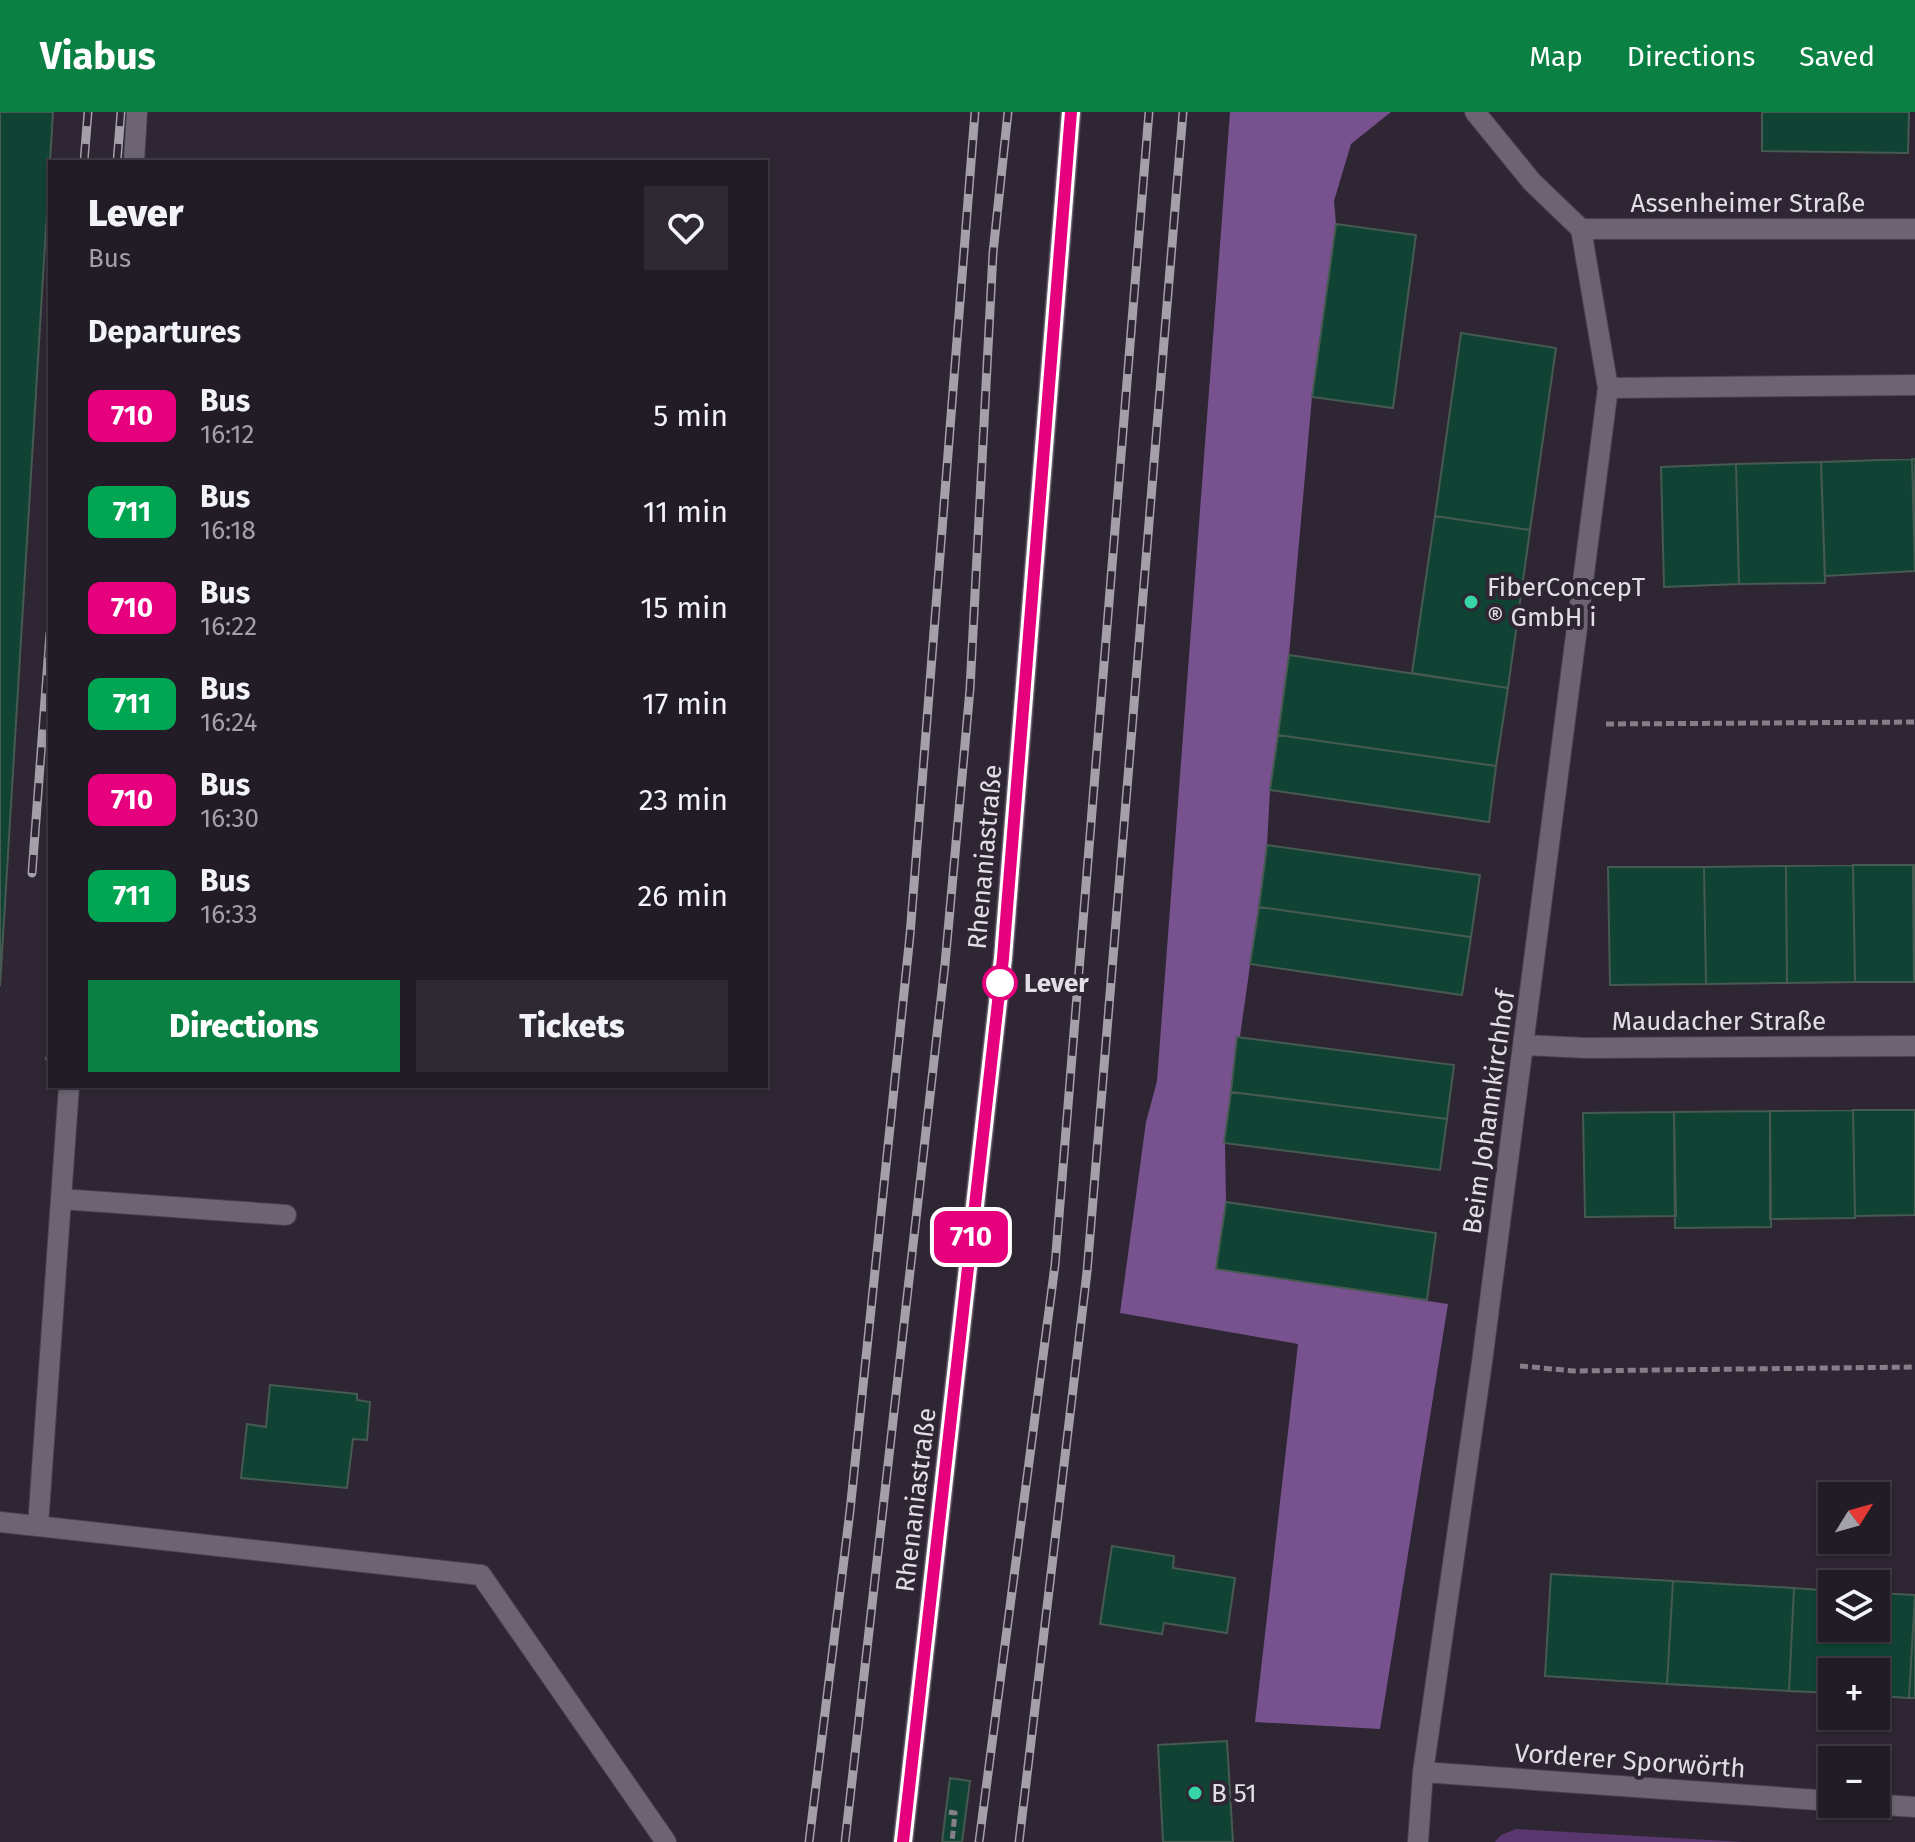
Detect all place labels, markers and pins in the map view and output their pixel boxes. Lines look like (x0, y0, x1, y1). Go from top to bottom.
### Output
place label: FiberConcepT ® GmbH i (1487, 572, 1646, 633)
marker: FiberConcepT ® GmbH i (1462, 593, 1480, 611)
marker: Lever (983, 966, 1017, 1000)
place label: Lever (1024, 968, 1089, 999)
place label: B 51 (1211, 1778, 1257, 1809)
marker: B 51 (1186, 1784, 1204, 1802)

